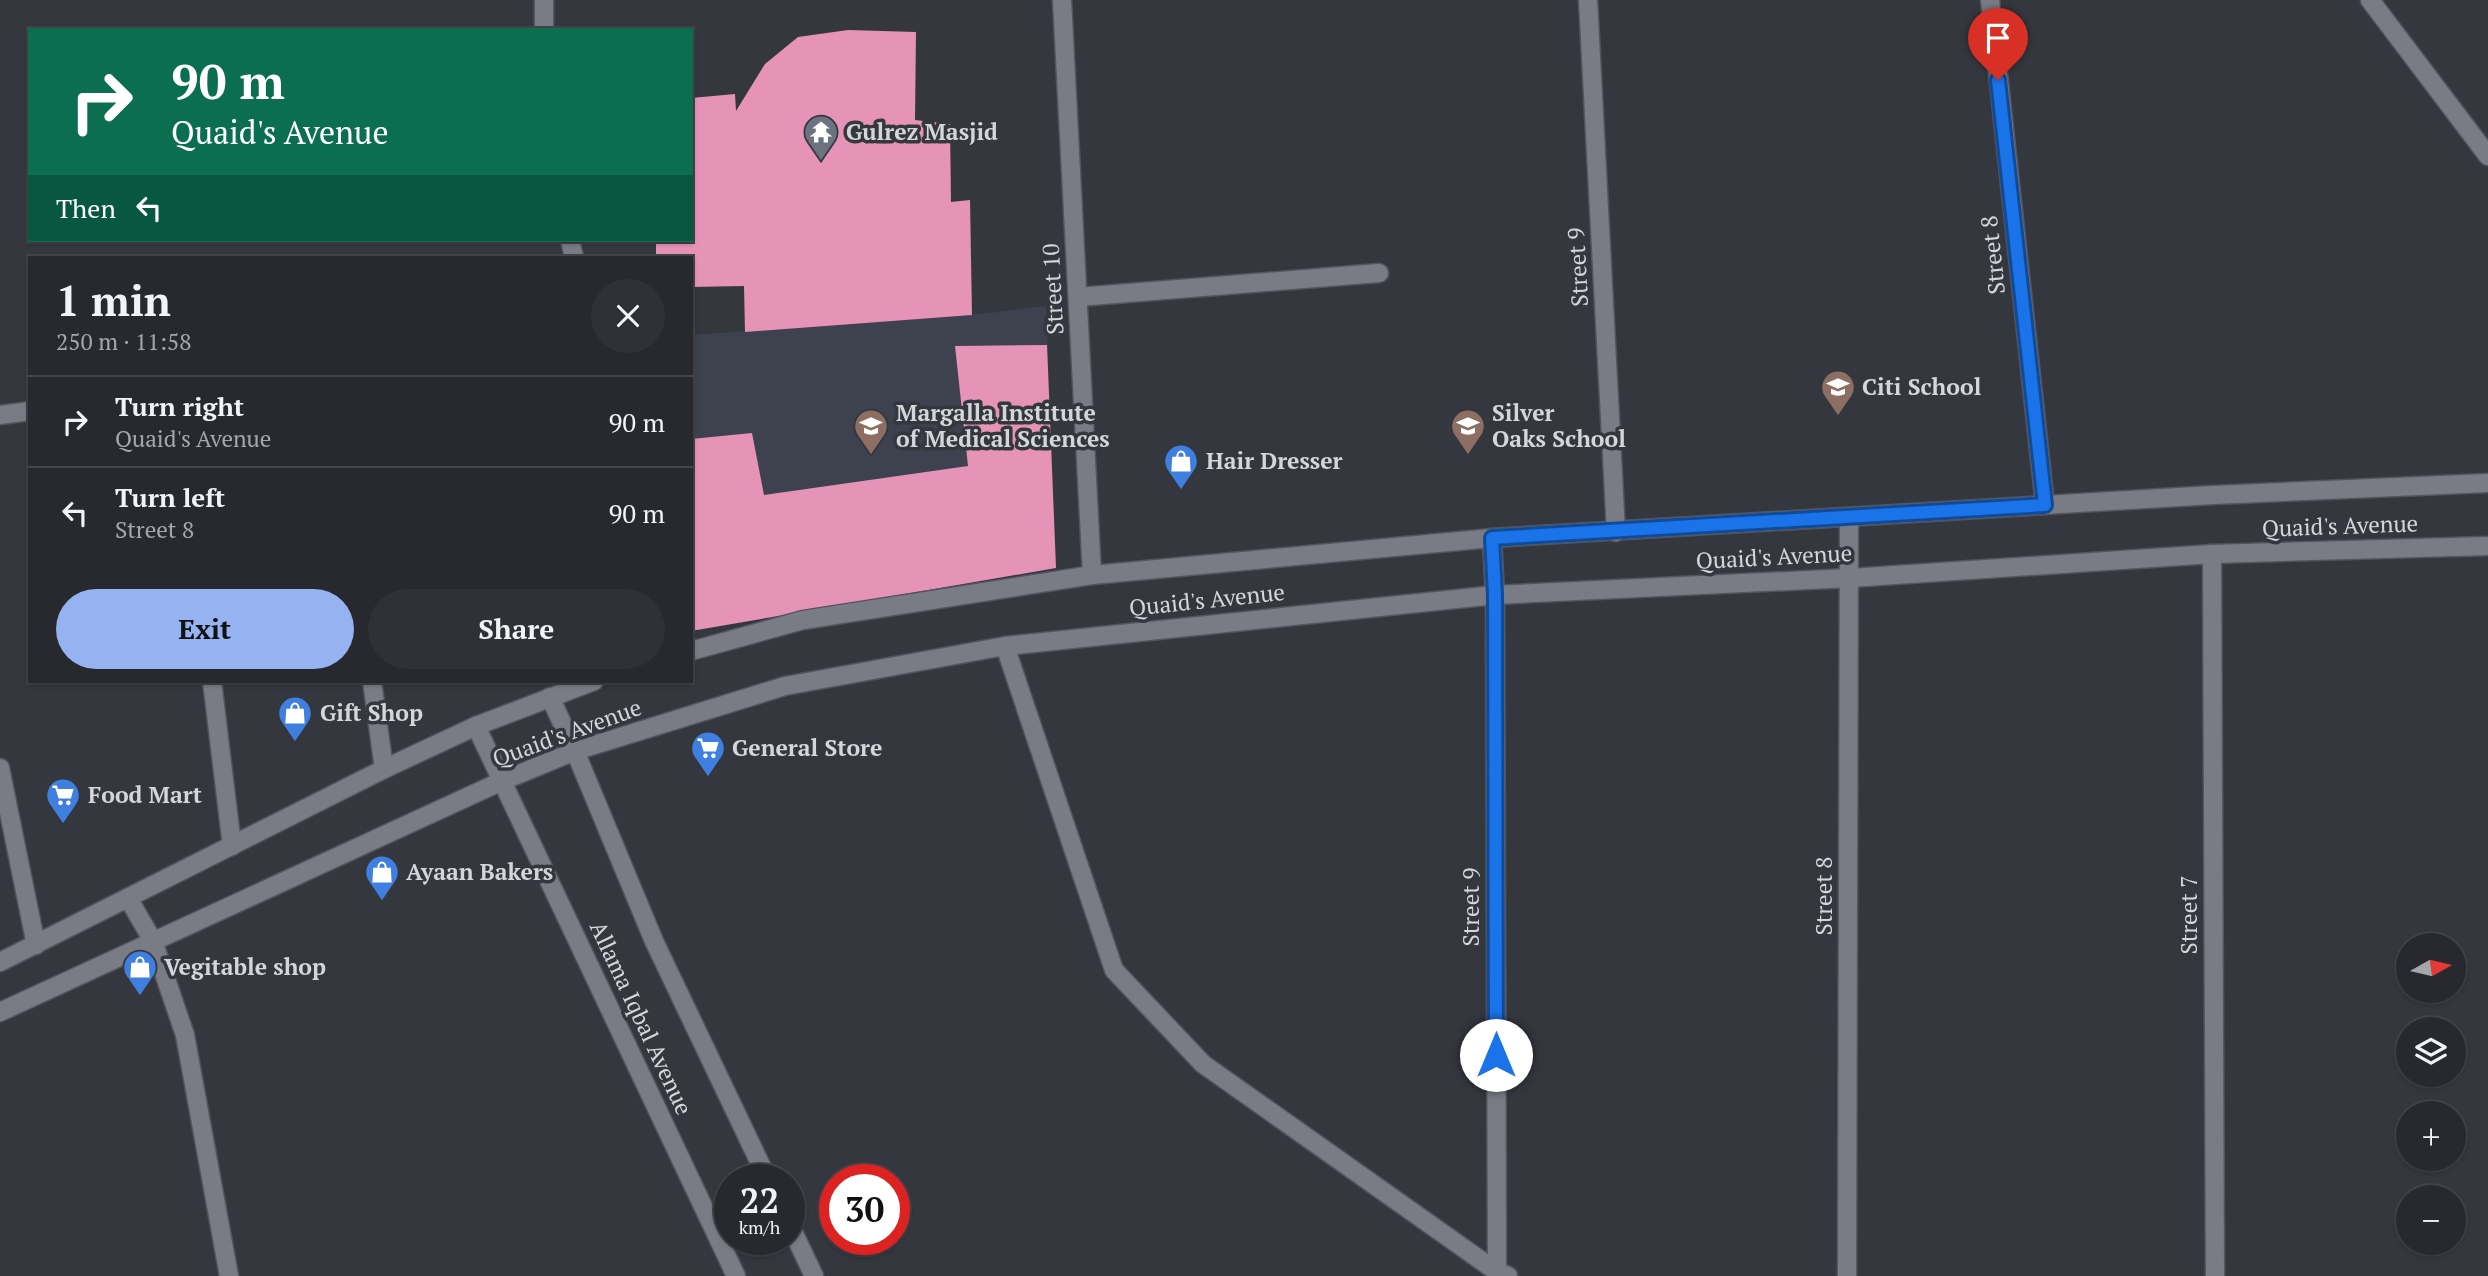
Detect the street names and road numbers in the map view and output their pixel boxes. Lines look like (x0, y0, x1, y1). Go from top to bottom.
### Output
street label: Street 8 (1973, 214, 2012, 296)
street label: Street 9 (1560, 227, 1595, 307)
street label: Street 10 (1035, 243, 1070, 336)
street label: Quaid's Avenue (2261, 507, 2419, 544)
street label: Quaid's Avenue (1695, 537, 1853, 576)
street label: Quaid's Avenue (1128, 576, 1286, 623)
street label: Quaid's Avenue (488, 691, 646, 774)
street label: Street 8 (1808, 856, 1839, 936)
street label: Street 9 (1455, 867, 1486, 947)
street label: Street 7 (2173, 875, 2204, 955)
street label: Allama Iqbal Avenue (583, 916, 700, 1120)

